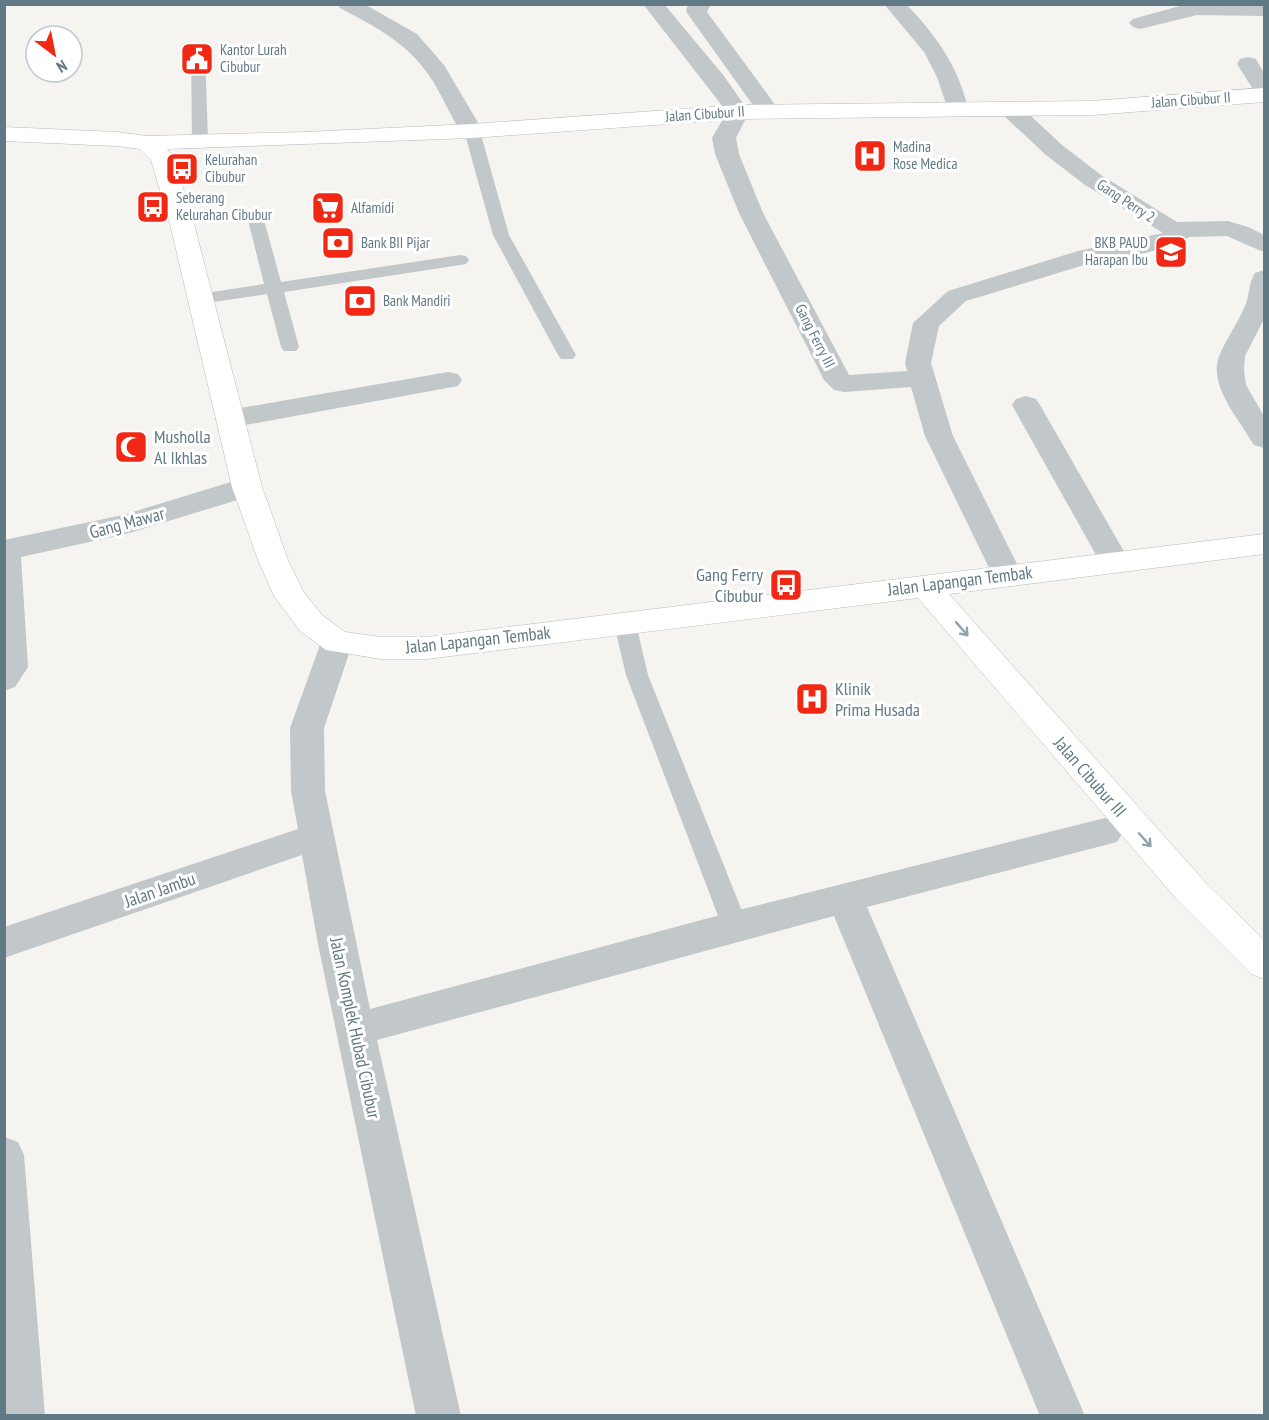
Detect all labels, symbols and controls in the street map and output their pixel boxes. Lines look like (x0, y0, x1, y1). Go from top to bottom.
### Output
north arrow (24, 24, 84, 84)
place label: Kantor Lurah Cibubur (220, 40, 287, 76)
public building icon: Kantor Lurah Cibubur (179, 41, 215, 77)
text: N (53, 56, 71, 77)
street label: Jalan Cibubur II (1150, 87, 1231, 112)
street label: Jalan Cibubur II (664, 101, 745, 126)
place label: Madina Rose Medica (893, 137, 957, 173)
hospital icon: Madina Rose Medica (852, 138, 888, 174)
place label: Kelurahan Cibubur (205, 150, 257, 186)
bus stop icon: Kelurahan Cibubur (164, 151, 200, 187)
street label: Gang Perry 2 (1094, 175, 1159, 226)
place label: Seberang Kelurahan Cibubur (176, 188, 273, 224)
bus stop icon: Seberang Kelurahan Cibubur (135, 189, 171, 225)
supermarket icon: Alfamidi (310, 190, 346, 226)
place label: Alfamidi (351, 198, 394, 217)
bank icon: Bank BII Pijar (320, 225, 356, 261)
place label: Bank BII Pijar (361, 233, 431, 252)
place label: BKB PAUD Harapan Ibu (1085, 233, 1148, 269)
school or university icon: BKB PAUD Harapan Ibu (1153, 234, 1189, 270)
bank icon: Bank Mandiri (342, 283, 378, 319)
place label: Bank Mandiri (383, 291, 451, 310)
street label: Gang Ferry III (791, 301, 840, 371)
place label: Musholla Al Ikhlas (154, 425, 211, 469)
mosque icon: Musholla Al Ikhlas (113, 429, 149, 465)
street label: Gang Mawar (87, 501, 167, 544)
street label: Jalan Lapangan Tembak (885, 560, 1034, 601)
place label: Gang Ferry Cibubur (696, 563, 763, 607)
bus stop icon: Gang Ferry Cibubur (768, 567, 804, 603)
street label: Jalan Lapangan Tembak (403, 620, 552, 659)
one-way arrow (955, 621, 969, 636)
place label: Klinik Prima Husada (835, 677, 920, 721)
hospital icon: Klinik Prima Husada (794, 681, 830, 717)
street label: Jalan Cibubur III (1048, 731, 1132, 822)
one-way arrow (1138, 832, 1152, 847)
street label: Jalan Jambu (120, 867, 198, 913)
street label: Jalan Komplek Hubad Cibubur (325, 934, 386, 1121)

